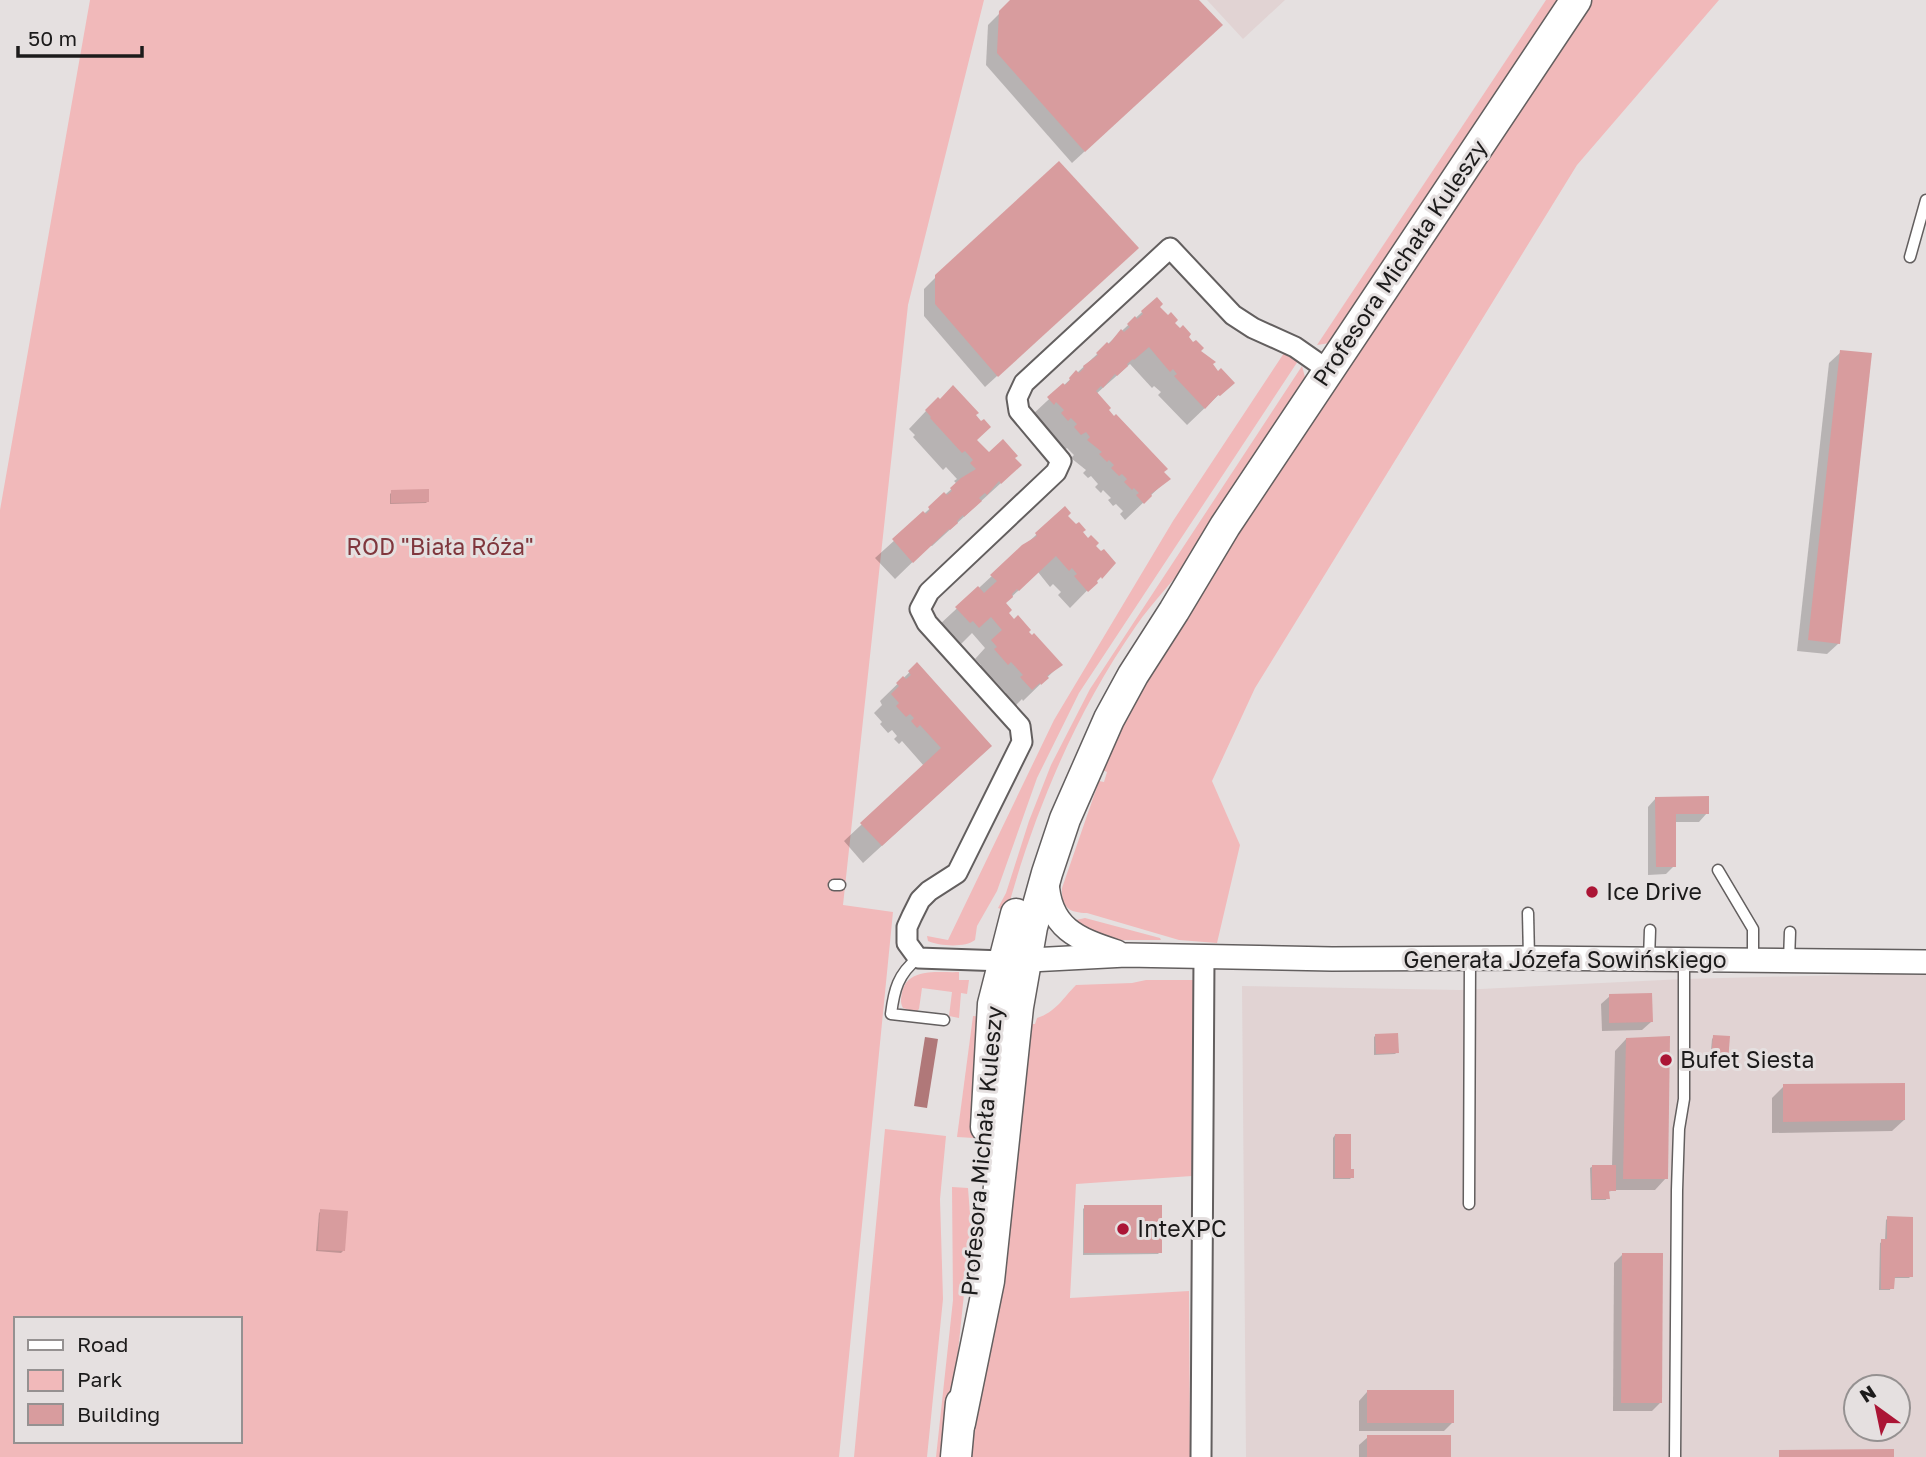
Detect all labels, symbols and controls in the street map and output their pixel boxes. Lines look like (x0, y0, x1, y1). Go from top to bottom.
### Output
scale bar (18, 14, 142, 58)
text: 50 m (28, 25, 77, 51)
street label: Profesora Michała Kuleszy (1306, 134, 1492, 391)
park label: ROD "Biała Róża" (346, 532, 534, 560)
place label: Ice Drive (1606, 877, 1702, 905)
marker: Ice Drive (1584, 884, 1600, 900)
street label: Generała Józefa Sowińskiego (1403, 945, 1727, 973)
street label: Profesora Michała Kuleszy (954, 1004, 1008, 1297)
place label: Bufet Siesta (1680, 1045, 1814, 1073)
marker: Bufet Siesta (1658, 1052, 1674, 1068)
place label: InteXPC (1137, 1214, 1227, 1242)
marker: InteXPC (1115, 1221, 1131, 1237)
legend (14, 1317, 242, 1443)
text: Road (77, 1331, 128, 1357)
text: Park (77, 1366, 123, 1392)
north arrow (1842, 1373, 1912, 1443)
text: N (1855, 1380, 1880, 1407)
text: Building (77, 1401, 160, 1427)

